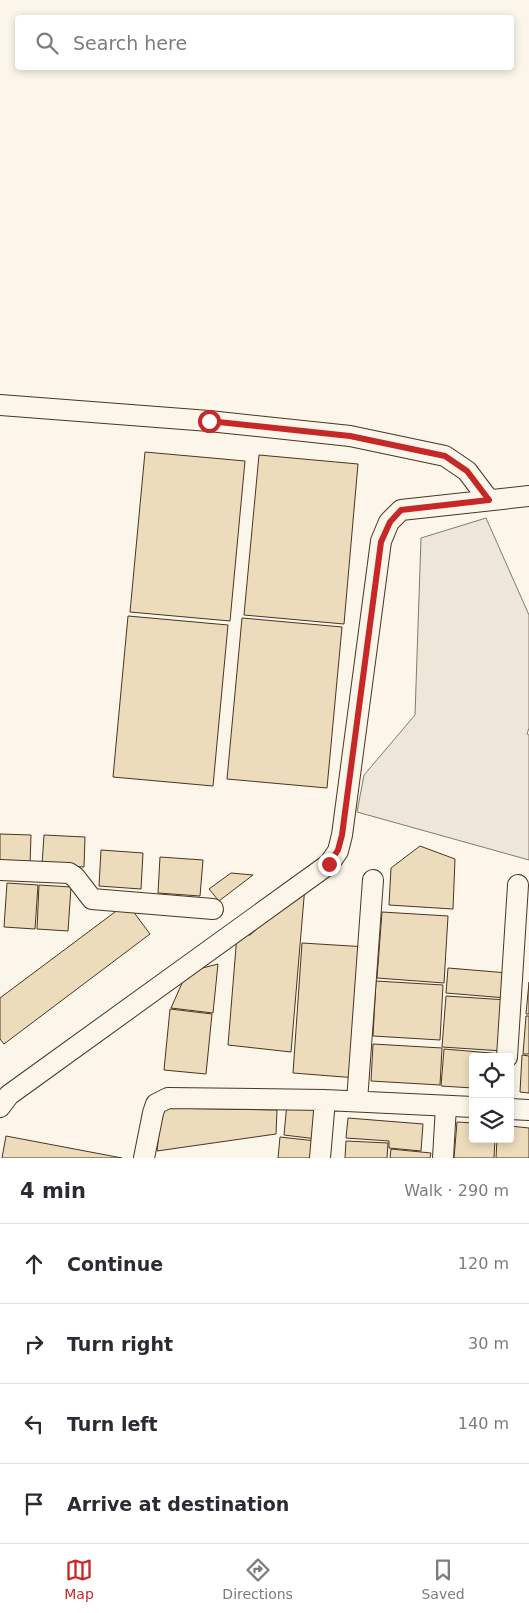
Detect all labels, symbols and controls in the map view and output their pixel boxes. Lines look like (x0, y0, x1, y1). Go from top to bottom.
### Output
search box (15, 15, 514, 70)
icon: search (33, 29, 61, 57)
text: Search here (73, 32, 187, 54)
route start (198, 410, 221, 433)
route end (318, 853, 341, 876)
map controls (469, 1053, 514, 1143)
button: locate (469, 1053, 514, 1098)
button: layers (469, 1098, 514, 1143)
text: 4 min (20, 1179, 86, 1203)
text: Walk · 290 m (404, 1181, 509, 1200)
icon: ahead (20, 1250, 48, 1278)
text: Continue (67, 1253, 163, 1275)
text: 120 m (458, 1254, 509, 1273)
icon: right (20, 1330, 48, 1358)
text: Turn right (67, 1333, 173, 1355)
text: 30 m (468, 1334, 509, 1353)
icon: left (20, 1410, 48, 1438)
text: Turn left (67, 1413, 158, 1435)
text: 140 m (458, 1414, 509, 1433)
icon: arrive (20, 1490, 48, 1518)
text: Arrive at destination (67, 1493, 289, 1515)
tab: Map (64, 1556, 94, 1602)
tab: Directions (222, 1556, 293, 1602)
tab: Saved (421, 1556, 465, 1602)

